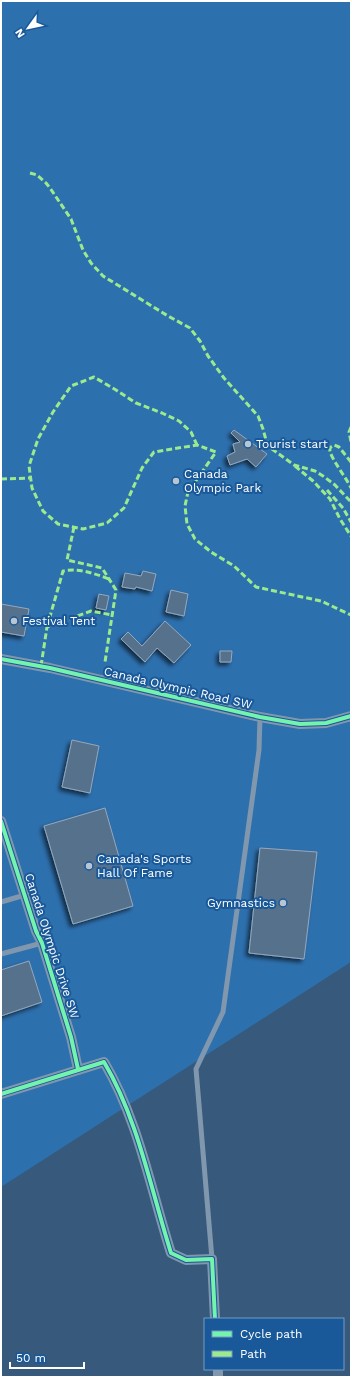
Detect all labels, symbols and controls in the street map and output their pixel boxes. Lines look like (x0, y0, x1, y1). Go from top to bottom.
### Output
north arrow (8, 8, 48, 48)
text: N (12, 26, 28, 40)
place label: Tourist start (256, 437, 328, 451)
marker: Tourist start (243, 439, 253, 449)
place label: Canada Olympic Park (184, 467, 262, 495)
marker: Canada Olympic Park (171, 476, 181, 486)
place label: Festival Tent (22, 614, 95, 628)
marker: Festival Tent (9, 616, 19, 626)
street label: Canada Olympic Road SW (103, 664, 254, 712)
place label: Canada's Sports Hall Of Fame (97, 852, 191, 880)
marker: Canada's Sports Hall Of Fame (84, 861, 94, 871)
street label: Canada Olympic Drive SW (22, 872, 82, 1021)
place label: Gymnastics (207, 896, 275, 910)
marker: Gymnastics (278, 898, 288, 908)
legend (204, 1318, 344, 1370)
text: Cycle path (240, 1327, 302, 1341)
scale bar (10, 1344, 84, 1370)
text: Path (240, 1347, 266, 1361)
text: 50 m (16, 1351, 46, 1365)

